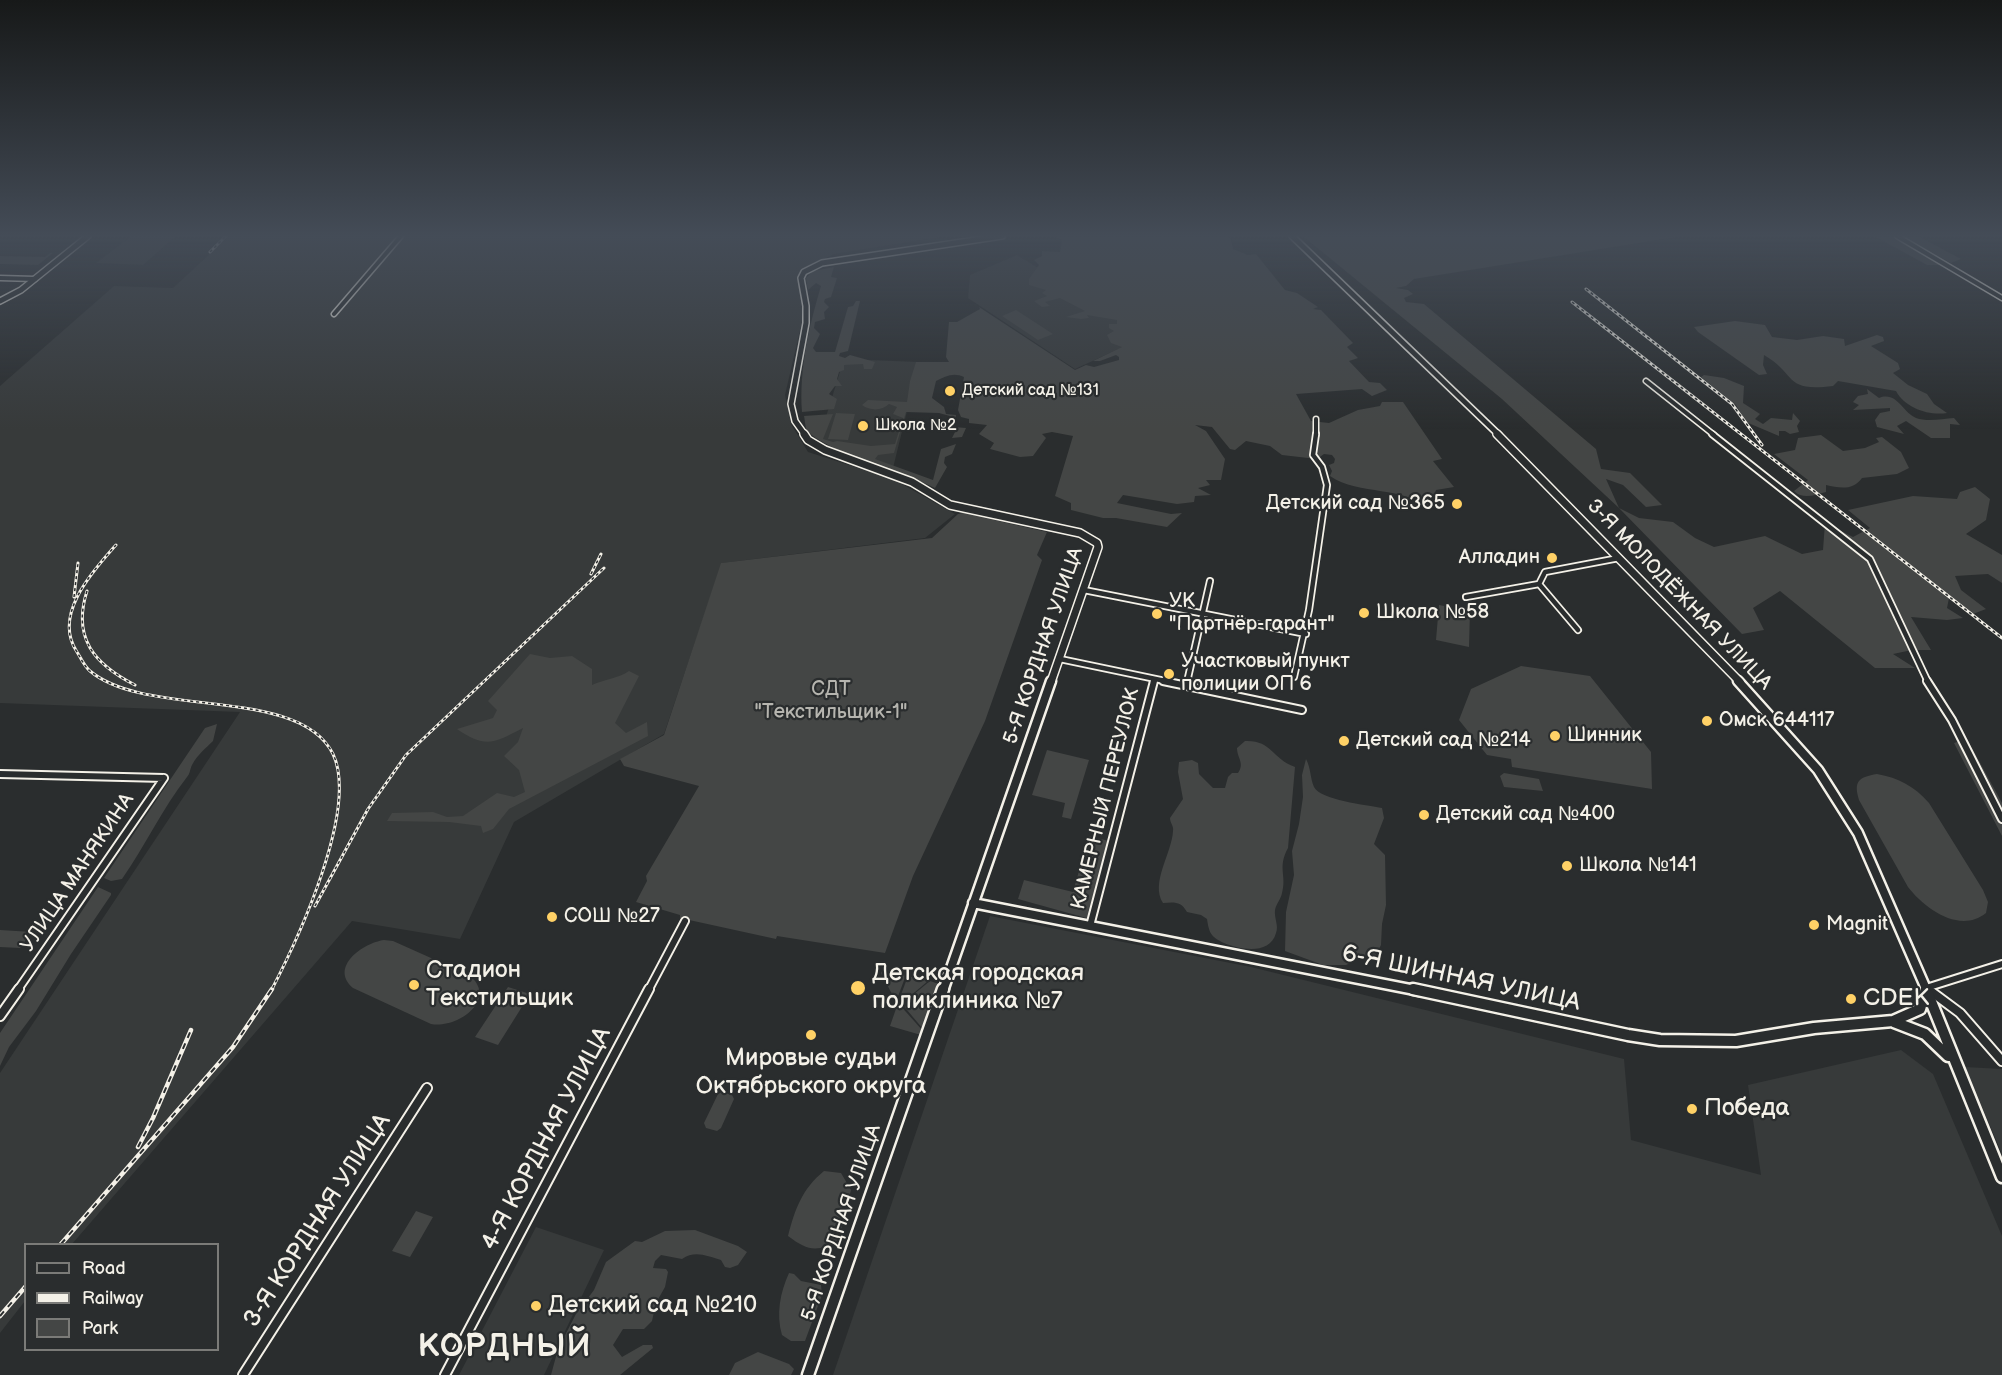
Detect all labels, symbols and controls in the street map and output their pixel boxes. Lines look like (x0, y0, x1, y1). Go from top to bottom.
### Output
place label: Детский сад №131 (962, 381, 1099, 401)
marker: Детский сад №131 (943, 384, 957, 398)
place label: Школа №2 (875, 416, 956, 436)
marker: Школа №2 (856, 419, 870, 433)
place label: Детский сад №365 (1266, 492, 1445, 516)
street label: 3-Я МОЛОДЁЖНАЯ УЛИЦА (1582, 495, 1776, 695)
marker: Детский сад №365 (1450, 497, 1464, 511)
street label: 5-Я КОРДНАЯ УЛИЦА (999, 545, 1089, 747)
place label: Алладин (1459, 546, 1540, 570)
marker: Алладин (1545, 551, 1559, 565)
place label: УК "Партнёр-гарант" (1169, 590, 1335, 637)
place label: Школа №58 (1376, 601, 1489, 625)
marker: Школа №58 (1357, 606, 1371, 620)
marker: УК "Партнёр-гарант" (1150, 607, 1164, 621)
place label: Участковый пункт полиции ОП 6 (1181, 650, 1350, 697)
marker: Участковый пункт полиции ОП 6 (1162, 667, 1176, 681)
park label: СДТ "Текстильщик-1" (755, 678, 907, 725)
street label: КАМЕРНЫЙ ПЕРЕУЛОК (1067, 686, 1145, 912)
place label: Омск 644117 (1719, 709, 1834, 733)
marker: Омск 644117 (1700, 714, 1714, 728)
place label: Шинник (1567, 724, 1642, 748)
place label: Детский сад №214 (1356, 729, 1531, 753)
marker: Шинник (1548, 729, 1562, 743)
marker: Детский сад №214 (1337, 734, 1351, 748)
street label: УЛИЦА МАНЯКИНА (16, 789, 140, 957)
place label: Детский сад №400 (1436, 803, 1615, 827)
marker: Детский сад №400 (1417, 808, 1431, 822)
place label: Школа №141 (1579, 854, 1697, 878)
marker: Школа №141 (1560, 859, 1574, 873)
place label: СОШ №27 (564, 905, 660, 929)
marker: СОШ №27 (545, 910, 559, 924)
place label: Magnit (1826, 913, 1888, 937)
marker: Magnit (1807, 918, 1821, 932)
street label: 6-Я ШИННАЯ УЛИЦА (1339, 940, 1583, 1018)
place label: Стадион Текстильщик (426, 957, 573, 1013)
place label: Детская городская поликлиника №7 (872, 960, 1084, 1016)
marker: Стадион Текстильщик (407, 978, 421, 992)
marker: Детская городская поликлиника №7 (849, 979, 867, 997)
place label: CDEK (1863, 985, 1929, 1013)
marker: CDEK (1844, 992, 1858, 1006)
street label: 4-Я КОРДНАЯ УЛИЦА (476, 1023, 618, 1255)
marker: Мировые судьи Октябрьского округа (804, 1028, 818, 1042)
place label: Мировые судьи Октябрьского округа (696, 1045, 926, 1101)
place label: Победа (1704, 1095, 1790, 1123)
marker: Победа (1685, 1102, 1699, 1116)
street label: 3-Я КОРДНАЯ УЛИЦА (238, 1109, 398, 1333)
street label: 5-Я КОРДНАЯ УЛИЦА (797, 1122, 887, 1324)
legend (24, 1243, 219, 1351)
text: Road (82, 1258, 126, 1279)
text: Railway (82, 1288, 144, 1309)
place label: Детский сад №210 (548, 1292, 757, 1320)
marker: Детский сад №210 (529, 1299, 543, 1313)
text: Park (82, 1318, 118, 1339)
district label: КОРДНЫЙ (418, 1329, 592, 1367)

